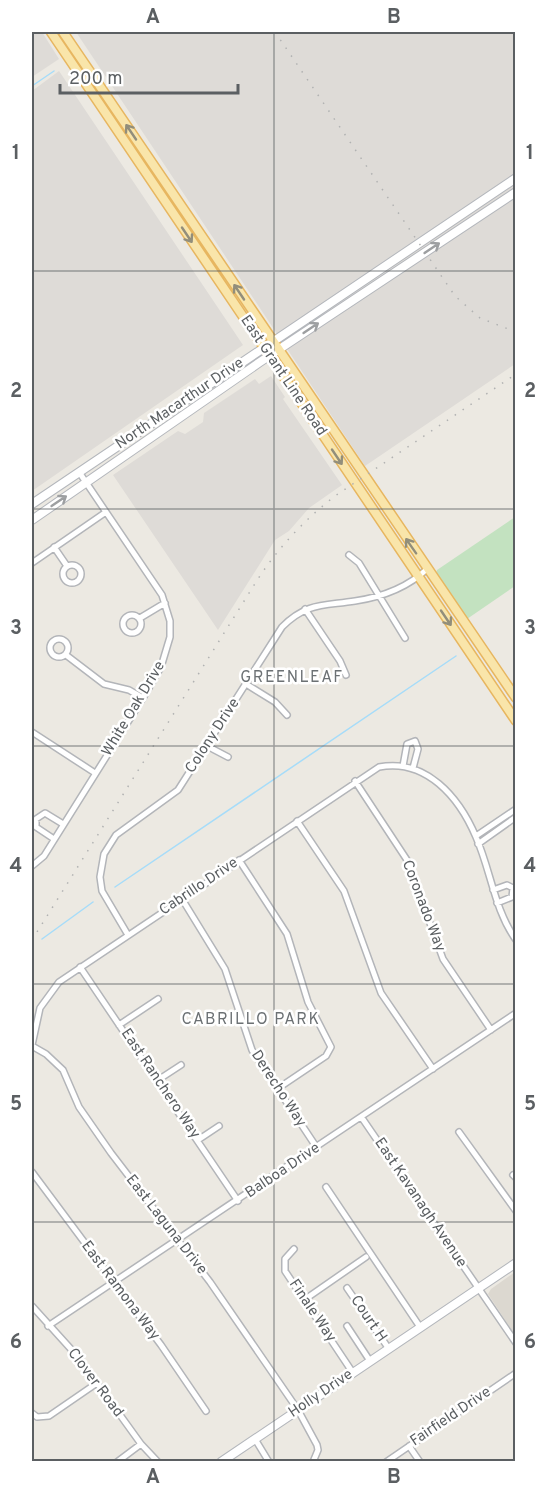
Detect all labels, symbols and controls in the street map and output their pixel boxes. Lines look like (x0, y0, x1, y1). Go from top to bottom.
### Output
text: A (146, 5, 160, 31)
text: B (387, 5, 401, 31)
scale bar (60, 57, 238, 95)
text: 200 m (69, 68, 122, 91)
one-way arrow (125, 124, 137, 141)
text: 1 (12, 141, 20, 167)
text: 1 (526, 141, 534, 167)
one-way arrow (182, 226, 194, 243)
one-way arrow (423, 242, 439, 254)
one-way arrow (233, 284, 246, 301)
street label: East Grant Line Road (236, 312, 330, 440)
one-way arrow (303, 322, 319, 334)
street label: North Macarthur Drive (112, 354, 248, 454)
text: 2 (10, 379, 22, 405)
text: 2 (524, 379, 536, 405)
one-way arrow (331, 448, 343, 464)
one-way arrow (50, 495, 67, 507)
one-way arrow (405, 539, 417, 555)
one-way arrow (440, 610, 452, 626)
text: 3 (10, 616, 22, 642)
text: 3 (524, 616, 536, 642)
street label: White Oak Drive (98, 658, 170, 760)
district label: GREENLEAF (240, 668, 344, 688)
street label: Colony Drive (182, 695, 244, 777)
text: 4 (10, 854, 22, 880)
street label: Cabrillo Drive (156, 854, 242, 920)
text: 4 (524, 854, 536, 880)
street label: Coronado Way (397, 858, 449, 955)
district label: CABRILLO PARK (181, 1010, 321, 1030)
street label: East Ranchero Way (116, 1025, 204, 1143)
street label: Derecho Way (246, 1047, 310, 1131)
text: 5 (10, 1092, 22, 1118)
text: 5 (524, 1092, 536, 1118)
street label: East Kavanagh Avenue (369, 1134, 471, 1272)
street label: Balboa Drive (242, 1139, 324, 1203)
street label: East Laguna Drive (121, 1171, 211, 1279)
street label: East Ramona Way (76, 1237, 164, 1345)
street label: Finale Way (284, 1276, 340, 1346)
street label: Court H (345, 1292, 391, 1346)
text: 6 (10, 1330, 22, 1356)
text: 6 (524, 1330, 536, 1356)
street label: Clover Road (63, 1345, 127, 1421)
street label: Holly Drive (285, 1365, 357, 1423)
street label: Fairfield Drive (407, 1383, 495, 1451)
text: A (146, 1465, 160, 1491)
text: B (387, 1465, 401, 1491)

